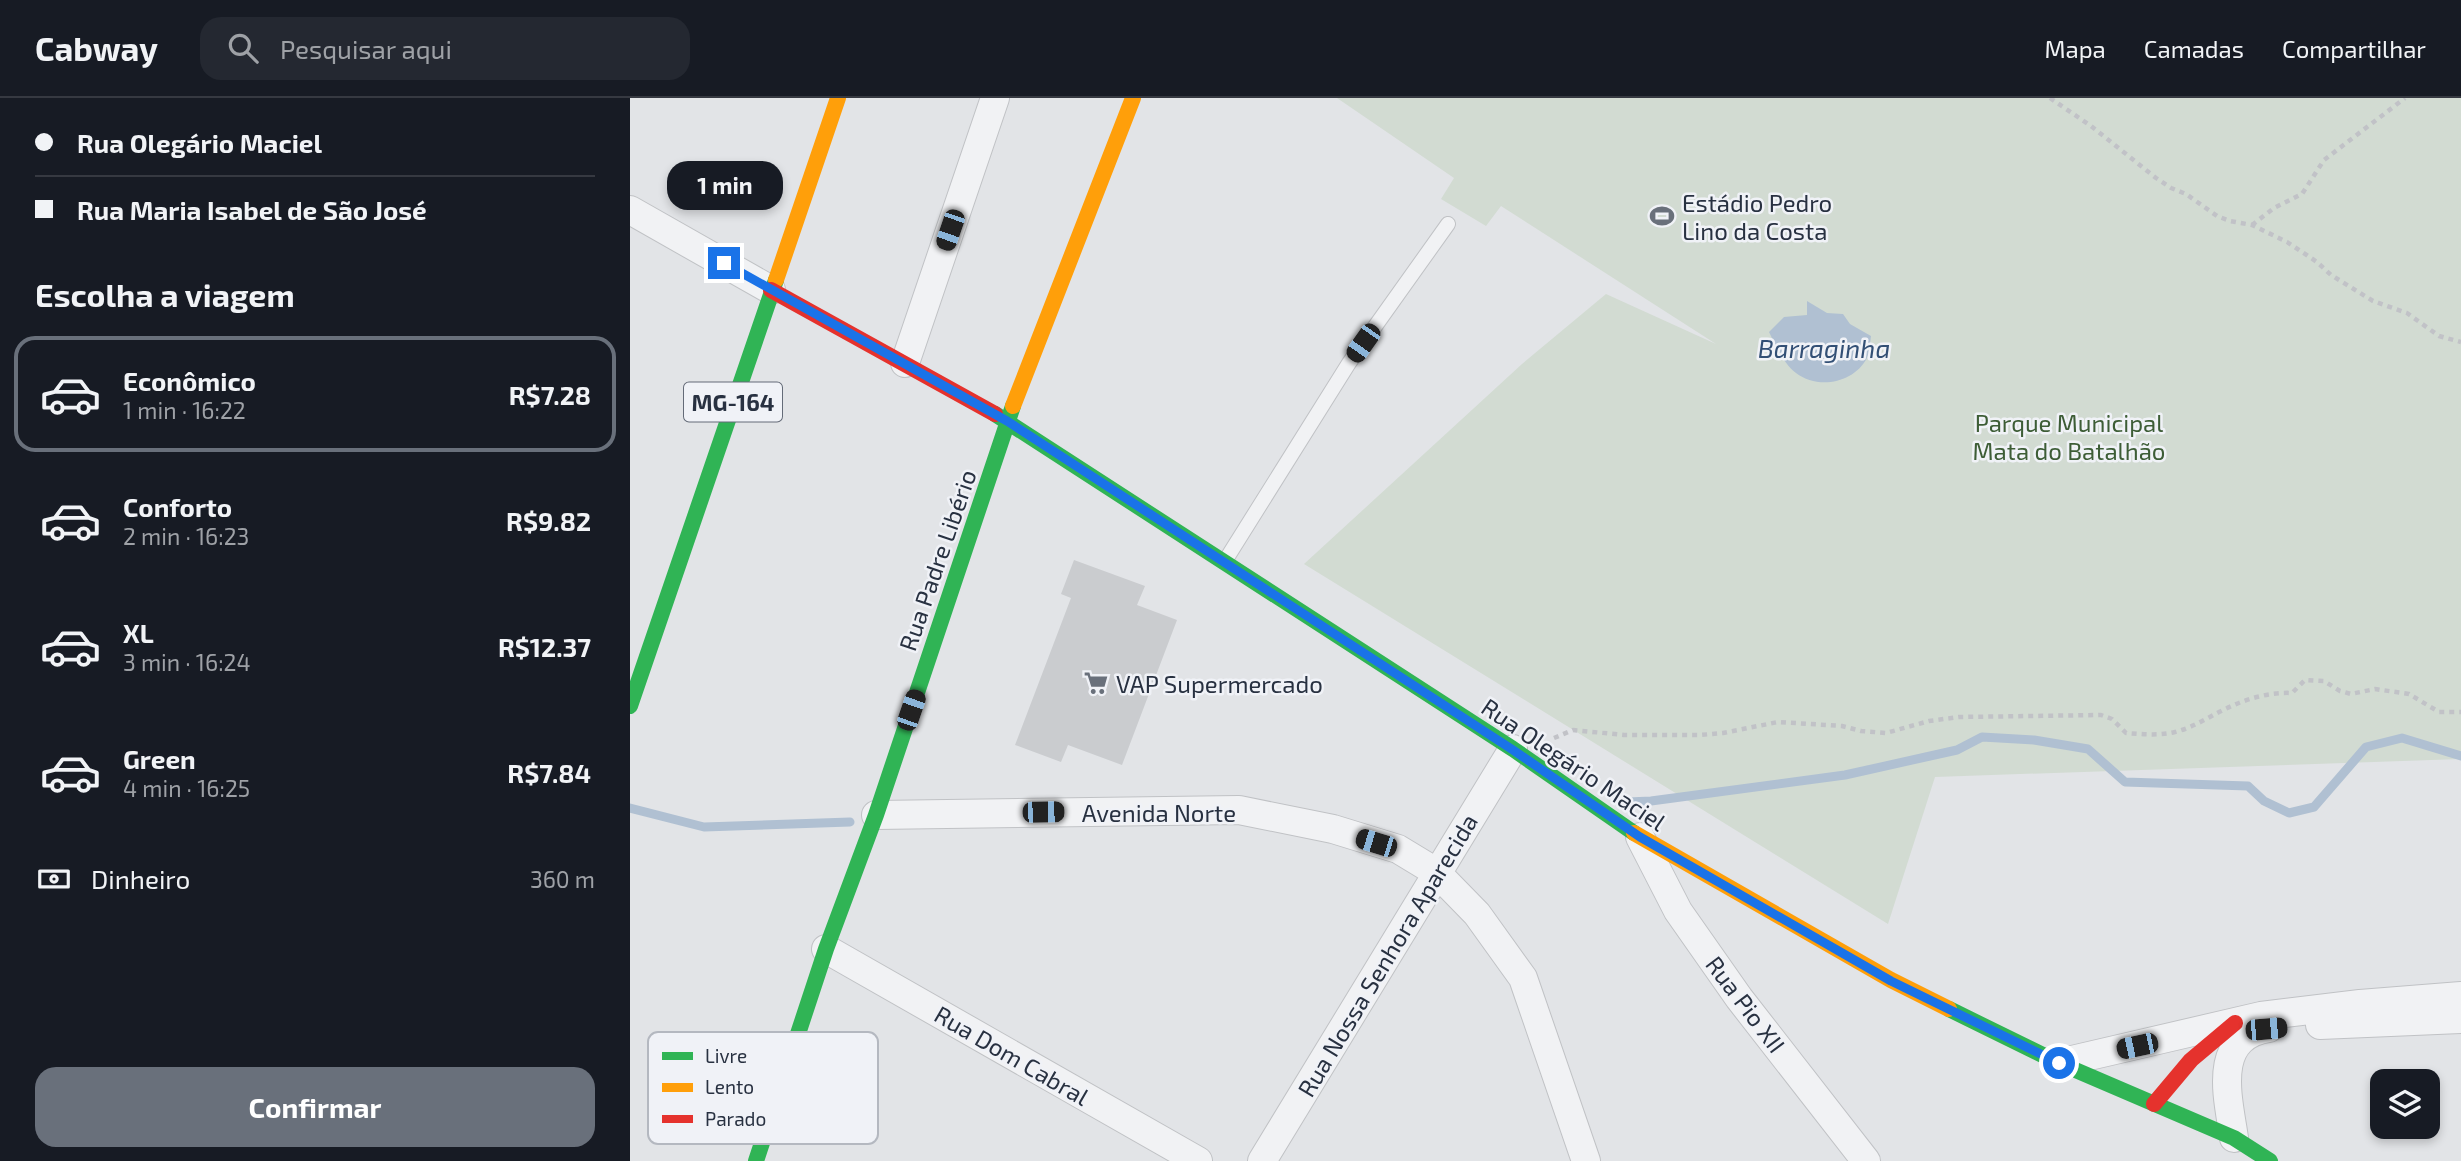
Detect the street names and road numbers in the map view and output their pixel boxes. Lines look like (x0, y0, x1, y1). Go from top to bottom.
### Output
road number: MG-164 (684, 382, 782, 422)
street label: Rua Padre Libério (892, 466, 982, 654)
street label: Rua Olegário Maciel (1476, 692, 1672, 836)
street label: Avenida Norte (1082, 798, 1236, 827)
street label: Rua Nossa Senhora Aparecida (1291, 808, 1483, 1102)
street label: Rua Pio XII (1700, 950, 1792, 1058)
street label: Rua Dom Cabral (930, 999, 1094, 1111)

